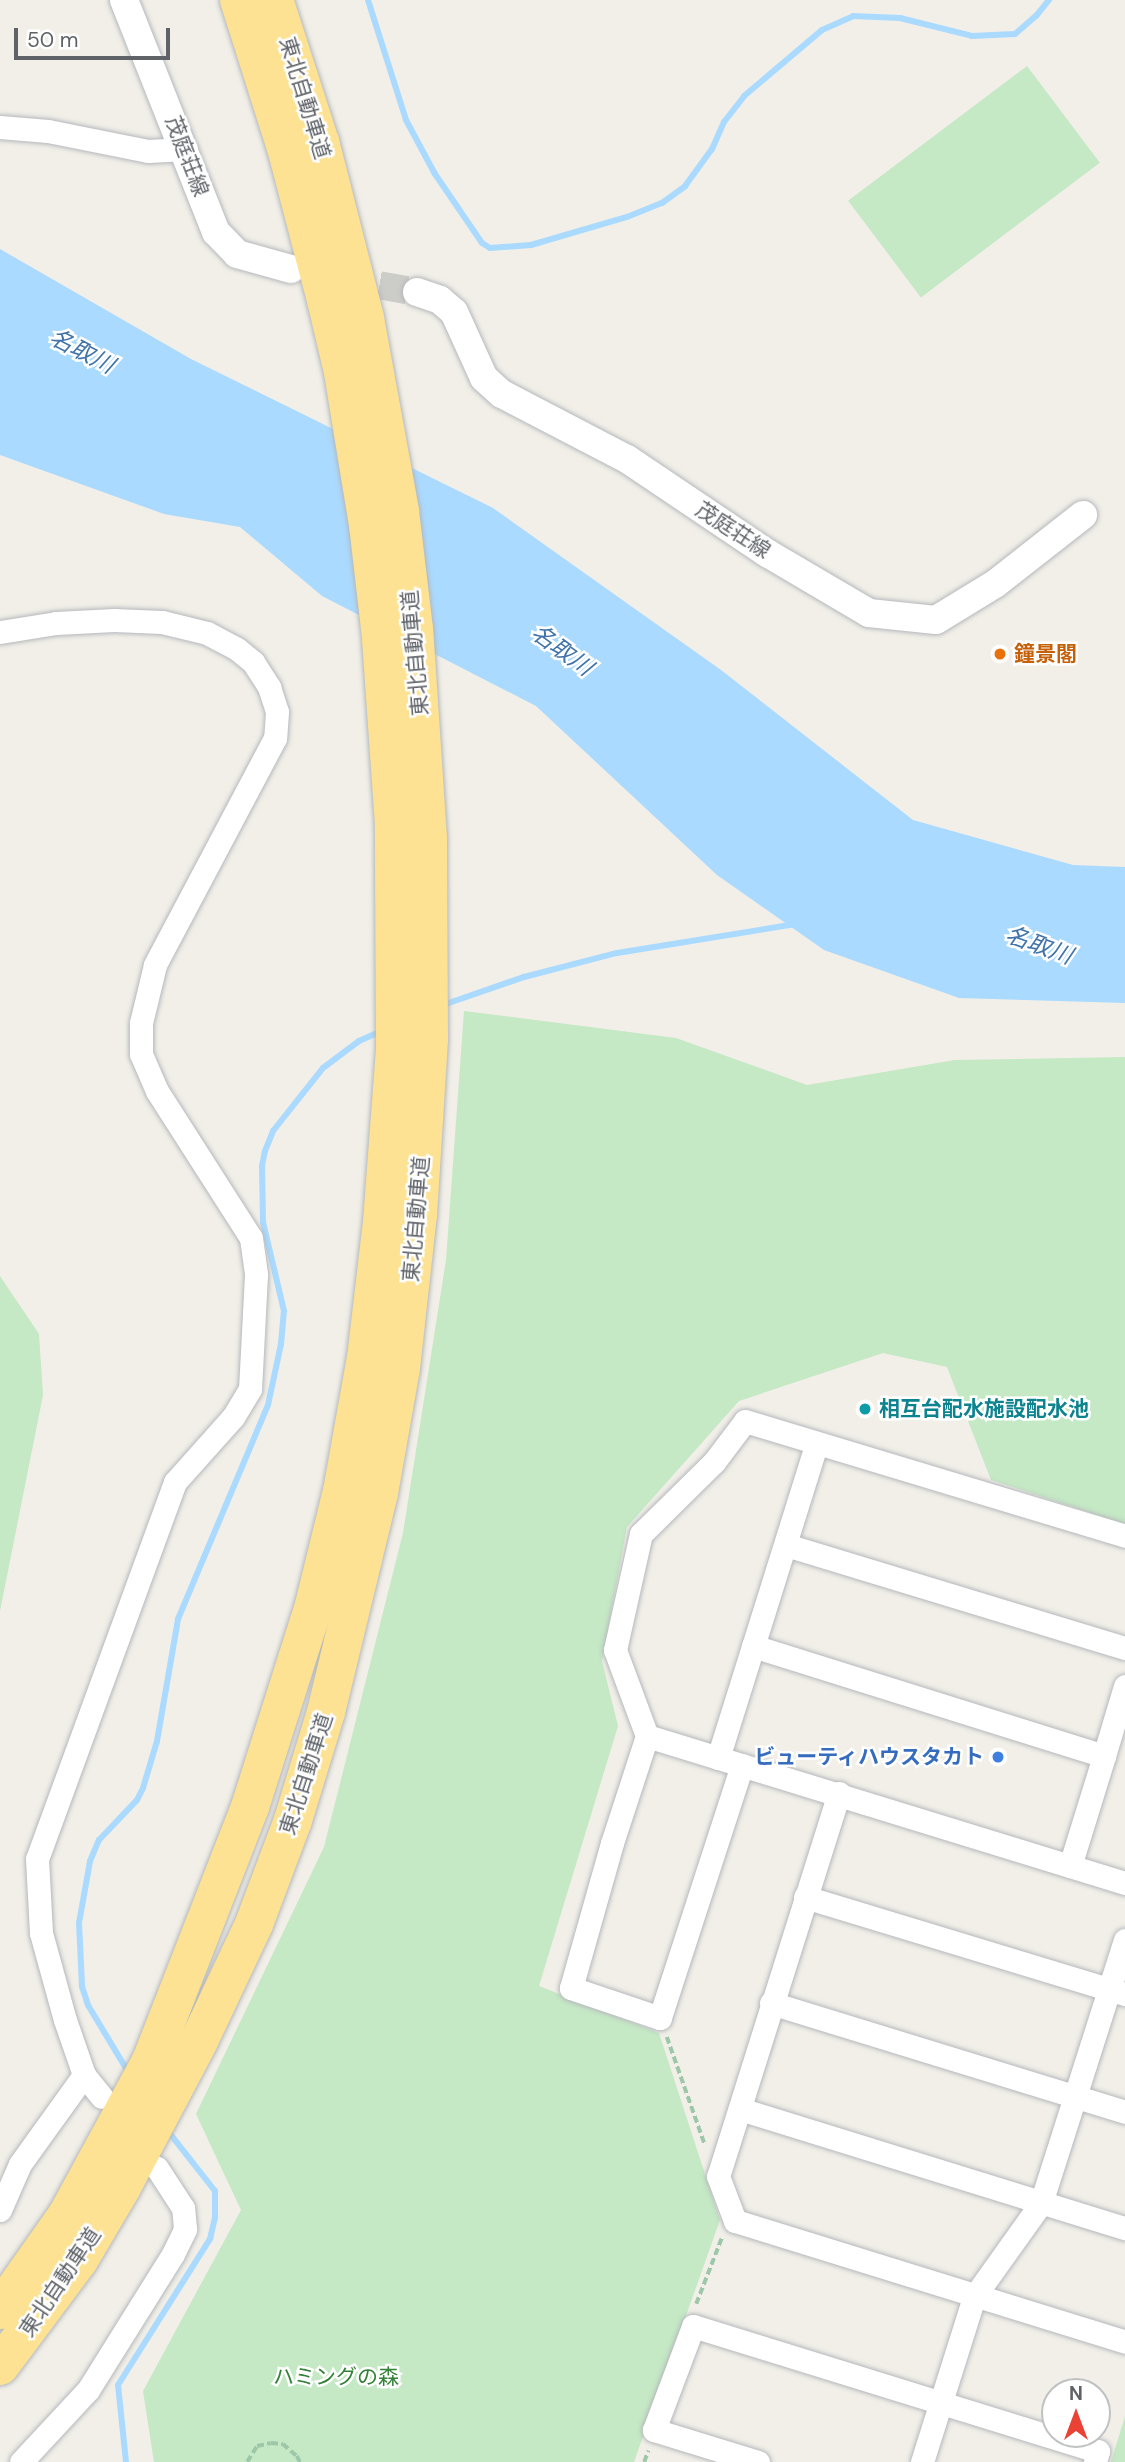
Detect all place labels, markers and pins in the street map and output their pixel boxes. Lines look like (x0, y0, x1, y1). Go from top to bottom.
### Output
place label: 鐘景閣 (1014, 641, 1077, 667)
marker: 鐘景閣 (992, 646, 1008, 662)
place label: 相互台配水施設配水池 (879, 1396, 1089, 1422)
marker: 相互台配水施設配水池 (857, 1401, 873, 1417)
place label: ビューティハウスタカト (753, 1744, 984, 1770)
marker: ビューティハウスタカト (990, 1749, 1006, 1765)

